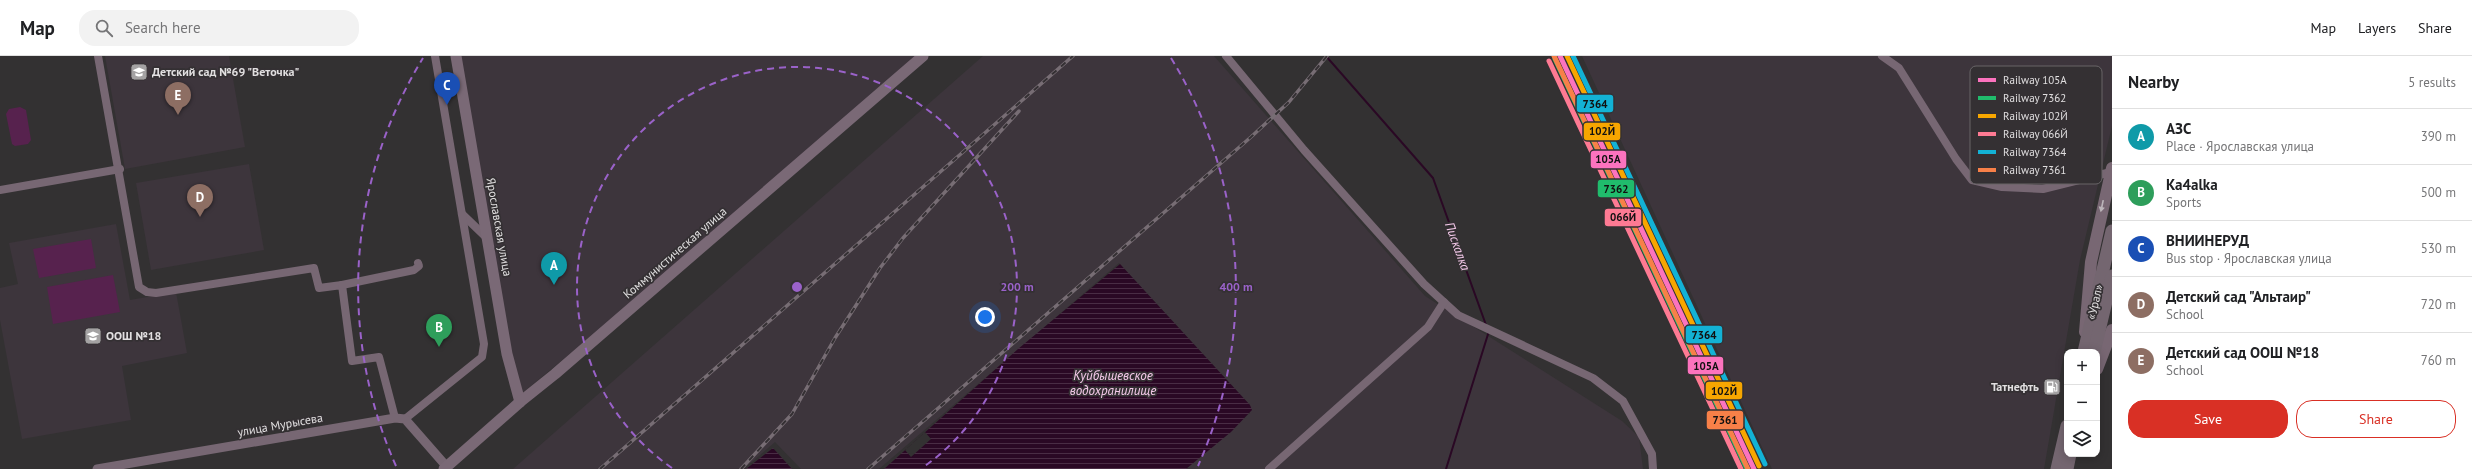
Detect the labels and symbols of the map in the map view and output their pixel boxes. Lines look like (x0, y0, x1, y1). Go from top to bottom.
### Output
school or university icon: Детский сад №69 "Веточка" (129, 62, 149, 82)
place label: Детский сад №69 "Веточка" (152, 64, 300, 79)
legend (1970, 66, 2102, 184)
pin: C (434, 72, 460, 105)
text: Railway 105А (2003, 73, 2067, 87)
pin: E (165, 82, 191, 115)
text: Railway 7362 (2003, 91, 2066, 105)
line badge: 7364 (1576, 94, 1614, 113)
text: 7364 (1583, 97, 1608, 111)
text: Railway 102Й (2003, 109, 2068, 123)
line badge: 102Й (1583, 122, 1621, 141)
text: 102Й (1589, 124, 1615, 138)
text: Railway 066Й (2003, 127, 2068, 141)
text: Railway 7364 (2003, 145, 2066, 159)
line badge: 105А (1590, 150, 1627, 169)
text: 105А (1595, 152, 1621, 166)
text: Railway 7361 (2003, 163, 2066, 177)
street label: Ярославская улица (483, 177, 516, 277)
line badge: 7362 (1597, 179, 1635, 198)
text: 7362 (1604, 182, 1628, 196)
pin: D (187, 184, 213, 217)
one-way arrow (2099, 200, 2105, 212)
street label: Коммунистическая улица (620, 204, 729, 302)
line badge: 066Й (1604, 208, 1642, 227)
text: 066Й (1610, 210, 1636, 224)
water label: Пискалка (1441, 219, 1474, 274)
pin: A (541, 252, 567, 285)
text: 200 m (1000, 279, 1034, 294)
text: 400 m (1219, 279, 1253, 294)
centre of rings (790, 280, 804, 294)
street label: «Урал» (2083, 282, 2106, 321)
your location (975, 307, 995, 327)
pin: B (426, 314, 452, 347)
line badge: 7364 (1685, 325, 1723, 344)
school or university icon: ООШ №18 (83, 326, 103, 346)
place label: ООШ №18 (106, 328, 162, 343)
text: 7364 (1692, 328, 1717, 342)
line badge: 105А (1687, 356, 1724, 375)
text: 105А (1693, 359, 1719, 373)
water label: Куйбышевское водохранилище (1070, 367, 1156, 399)
fuel station icon: Татнефть (2042, 377, 2062, 397)
place label: Татнефть (1991, 379, 2039, 394)
line badge: 102Й (1705, 381, 1743, 400)
text: 102Й (1711, 384, 1737, 398)
street label: улица Мурысева (236, 410, 324, 439)
line badge: 7361 (1706, 410, 1744, 430)
text: 7361 (1713, 413, 1737, 427)

